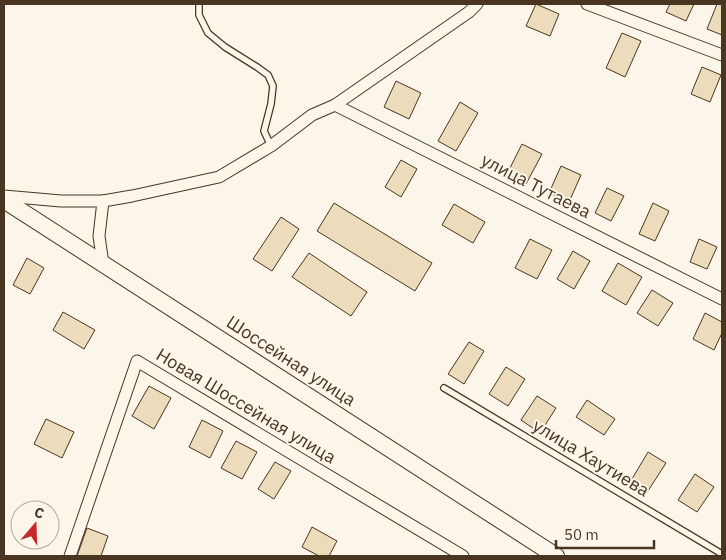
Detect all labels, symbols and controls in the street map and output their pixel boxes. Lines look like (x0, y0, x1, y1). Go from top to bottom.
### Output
street label: улица Тутаева (477, 148, 595, 223)
street label: Шоссейная улица (222, 310, 361, 411)
street label: Новая Шоссейная улица (152, 343, 341, 469)
street label: улица Хаутиева (529, 414, 654, 502)
north arrow (10, 500, 60, 550)
text: С (32, 503, 46, 523)
scale bar (556, 518, 654, 550)
text: 50 m (564, 525, 599, 544)

